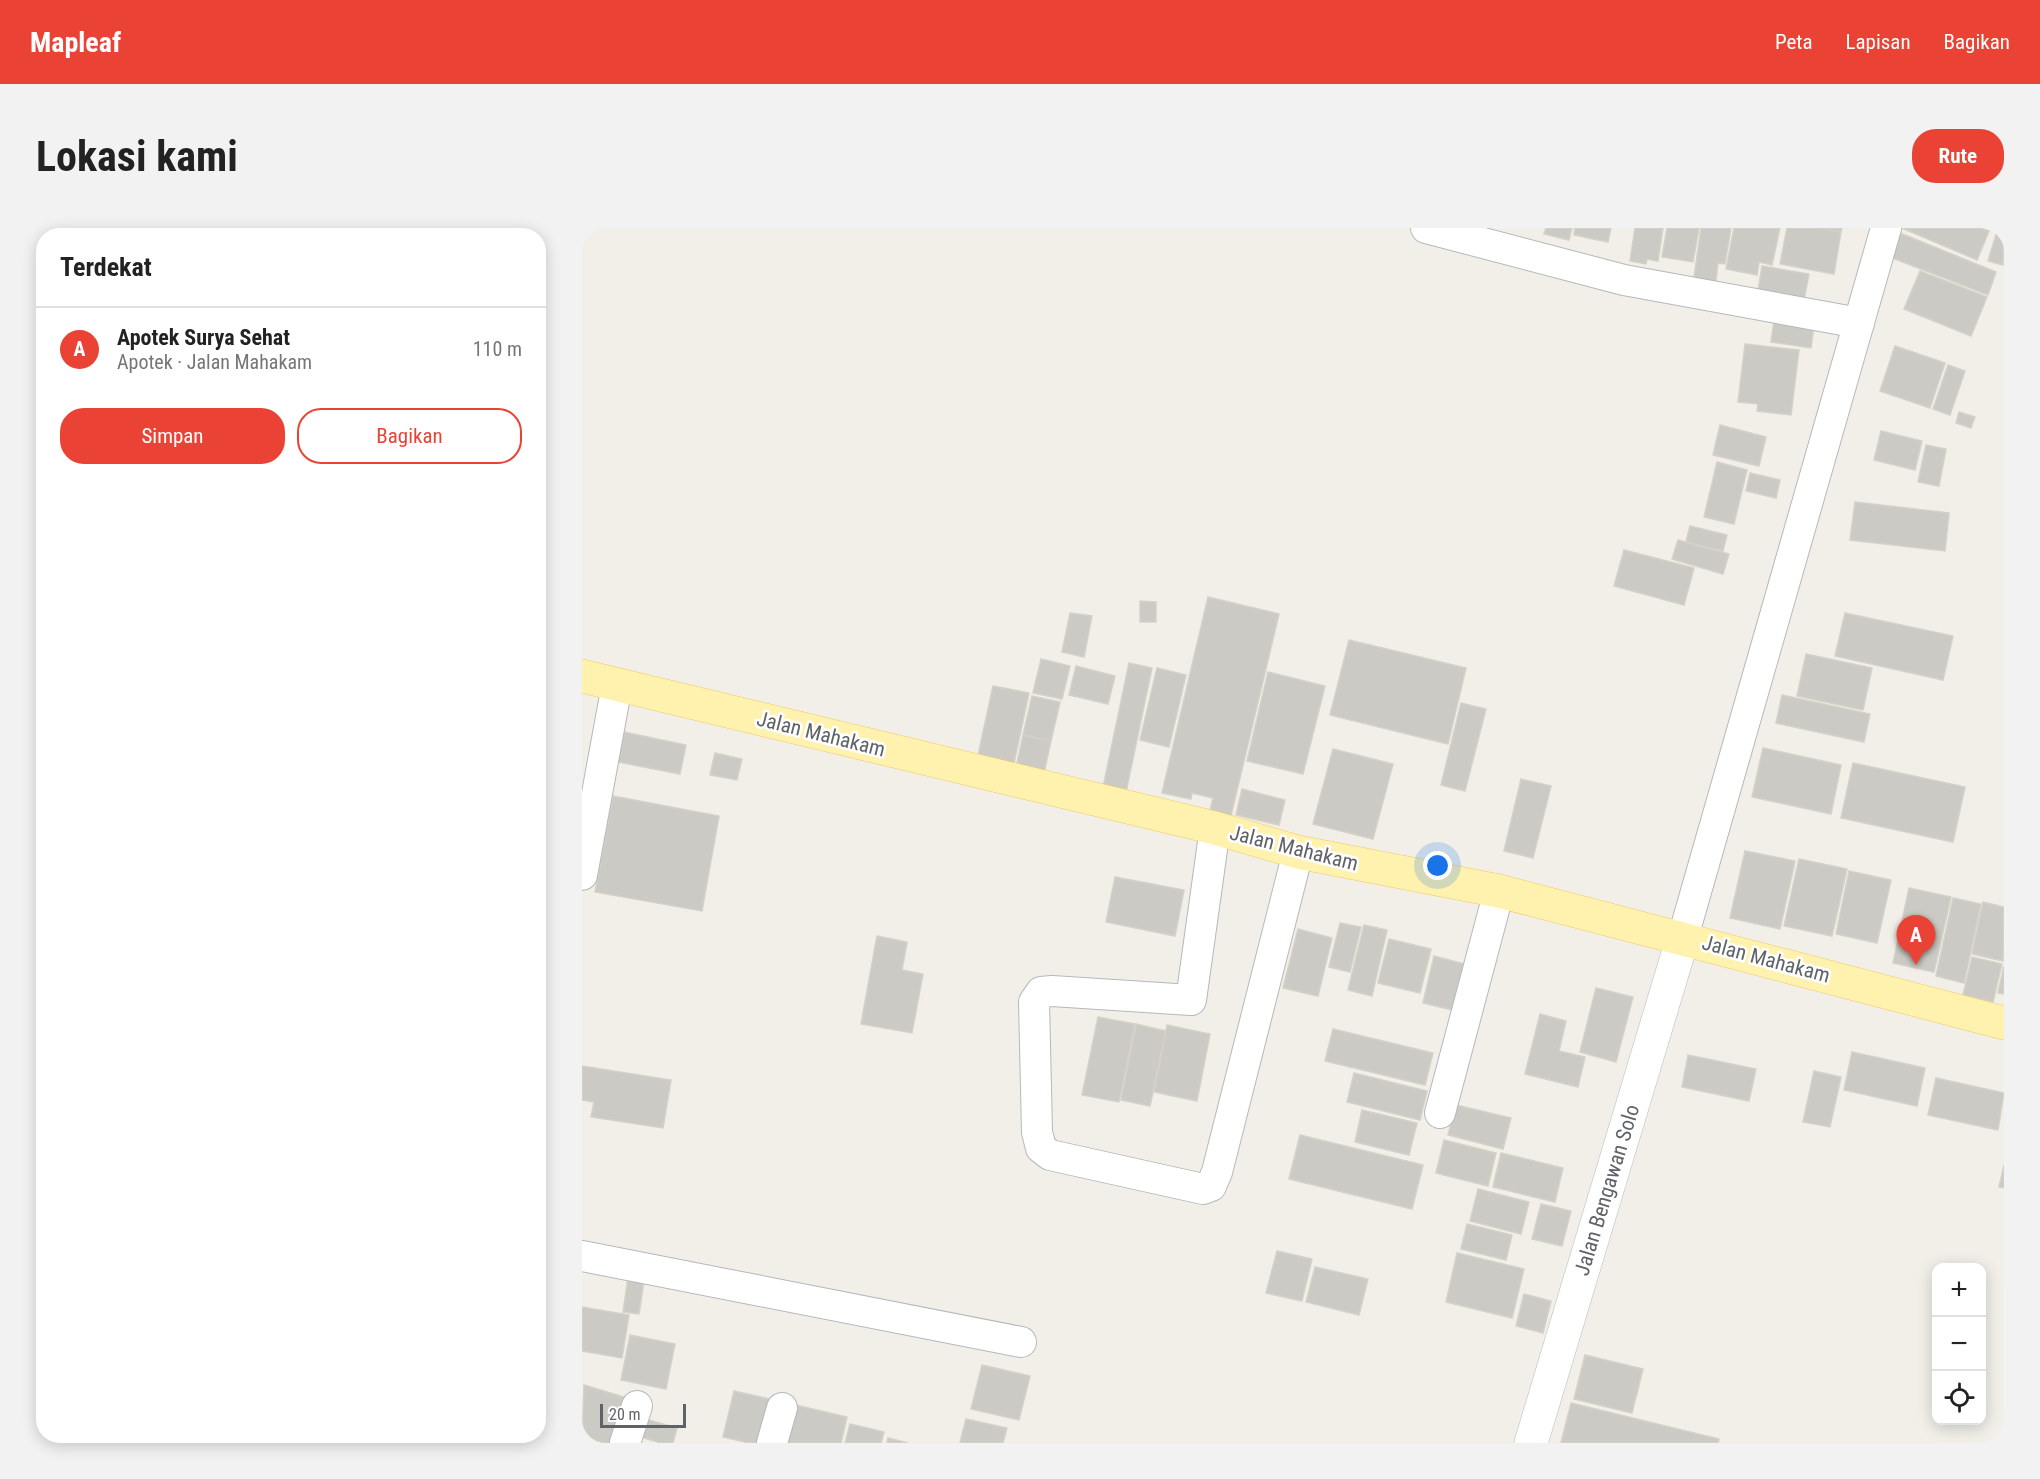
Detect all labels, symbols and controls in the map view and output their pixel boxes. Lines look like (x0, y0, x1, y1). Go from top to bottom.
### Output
text: Mapleaf (30, 26, 121, 59)
text: Peta (1775, 30, 1813, 54)
text: Lapisan (1846, 30, 1911, 54)
text: Bagikan (1944, 30, 2010, 54)
button: Rute (1912, 129, 2004, 183)
text: Lokasi kami (36, 132, 238, 181)
text: Terdekat (60, 252, 152, 282)
text: Apotek Surya Sehat (117, 325, 290, 350)
text: A (74, 337, 85, 361)
text: 110 m (473, 337, 522, 361)
text: Apotek · Jalan Mahakam (117, 350, 312, 374)
button: Simpan (60, 408, 285, 464)
button: Bagikan (297, 408, 522, 464)
street label: Jalan Mahakam (754, 706, 888, 762)
street label: Jalan Mahakam (1227, 820, 1361, 876)
your location (1423, 851, 1452, 880)
pin: A (1896, 916, 1936, 965)
street label: Jalan Mahakam (1699, 930, 1833, 988)
street label: Jalan Bengawan Solo (1570, 1102, 1644, 1278)
map controls (1932, 1263, 1986, 1425)
button: + (1932, 1263, 1986, 1317)
button: − (1932, 1317, 1986, 1371)
button: locate (1932, 1371, 1986, 1425)
scale bar (600, 1401, 686, 1428)
text: 20 m (609, 1405, 641, 1424)

